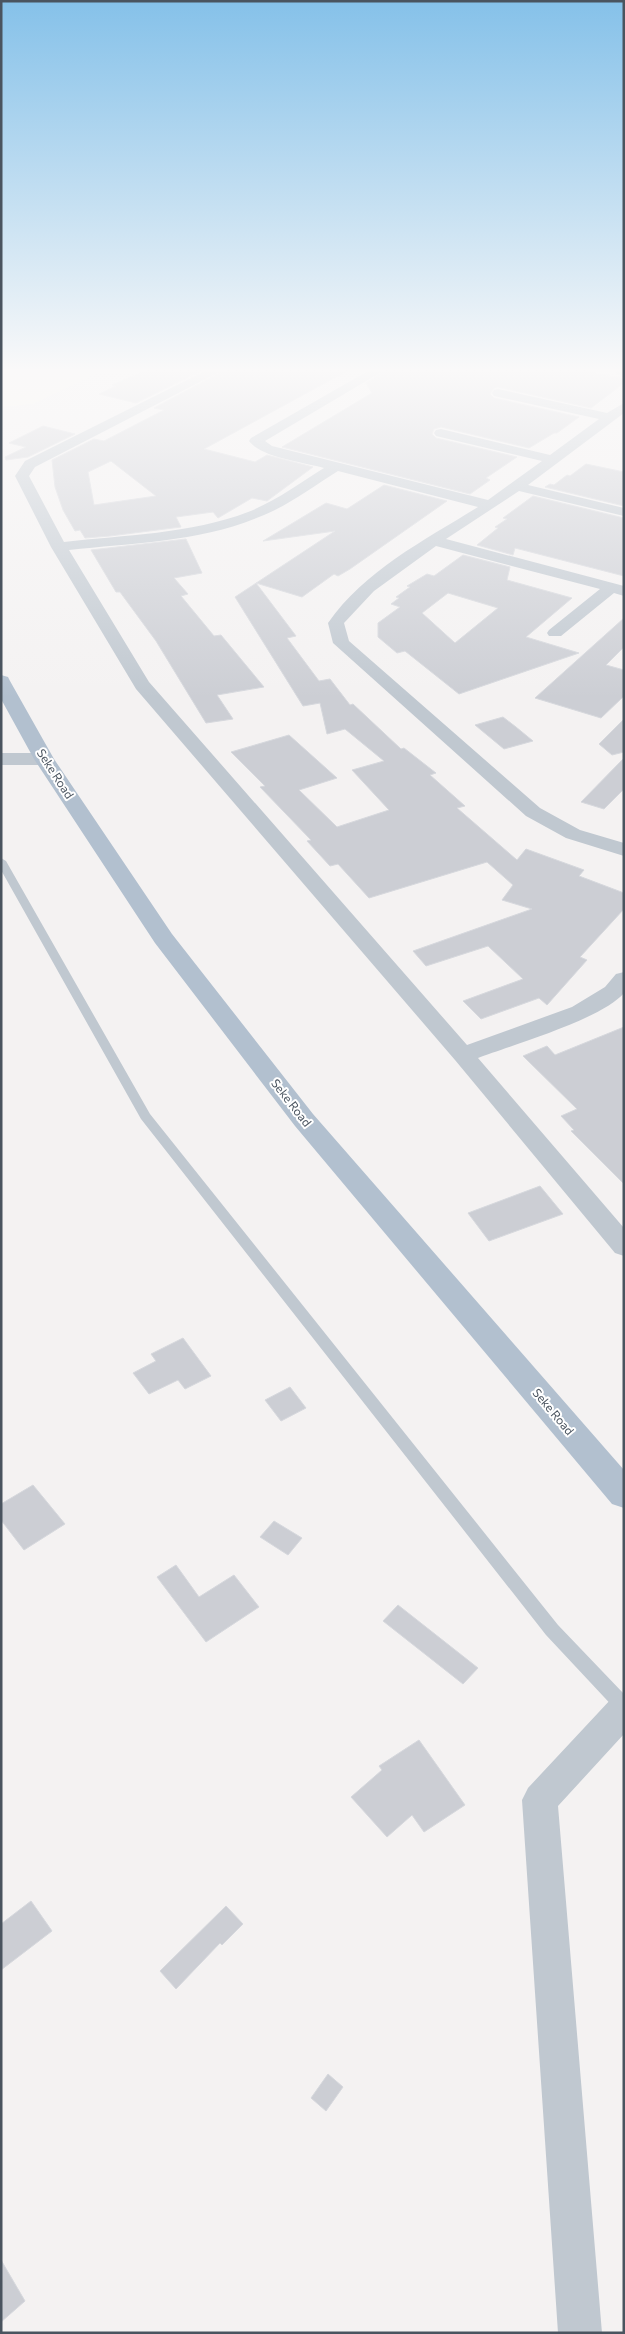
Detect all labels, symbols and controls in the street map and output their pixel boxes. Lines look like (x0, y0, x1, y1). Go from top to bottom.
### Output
street label: Seke Road (35, 746, 77, 801)
street label: Seke Road (269, 1076, 315, 1129)
street label: Seke Road (530, 1385, 577, 1437)

